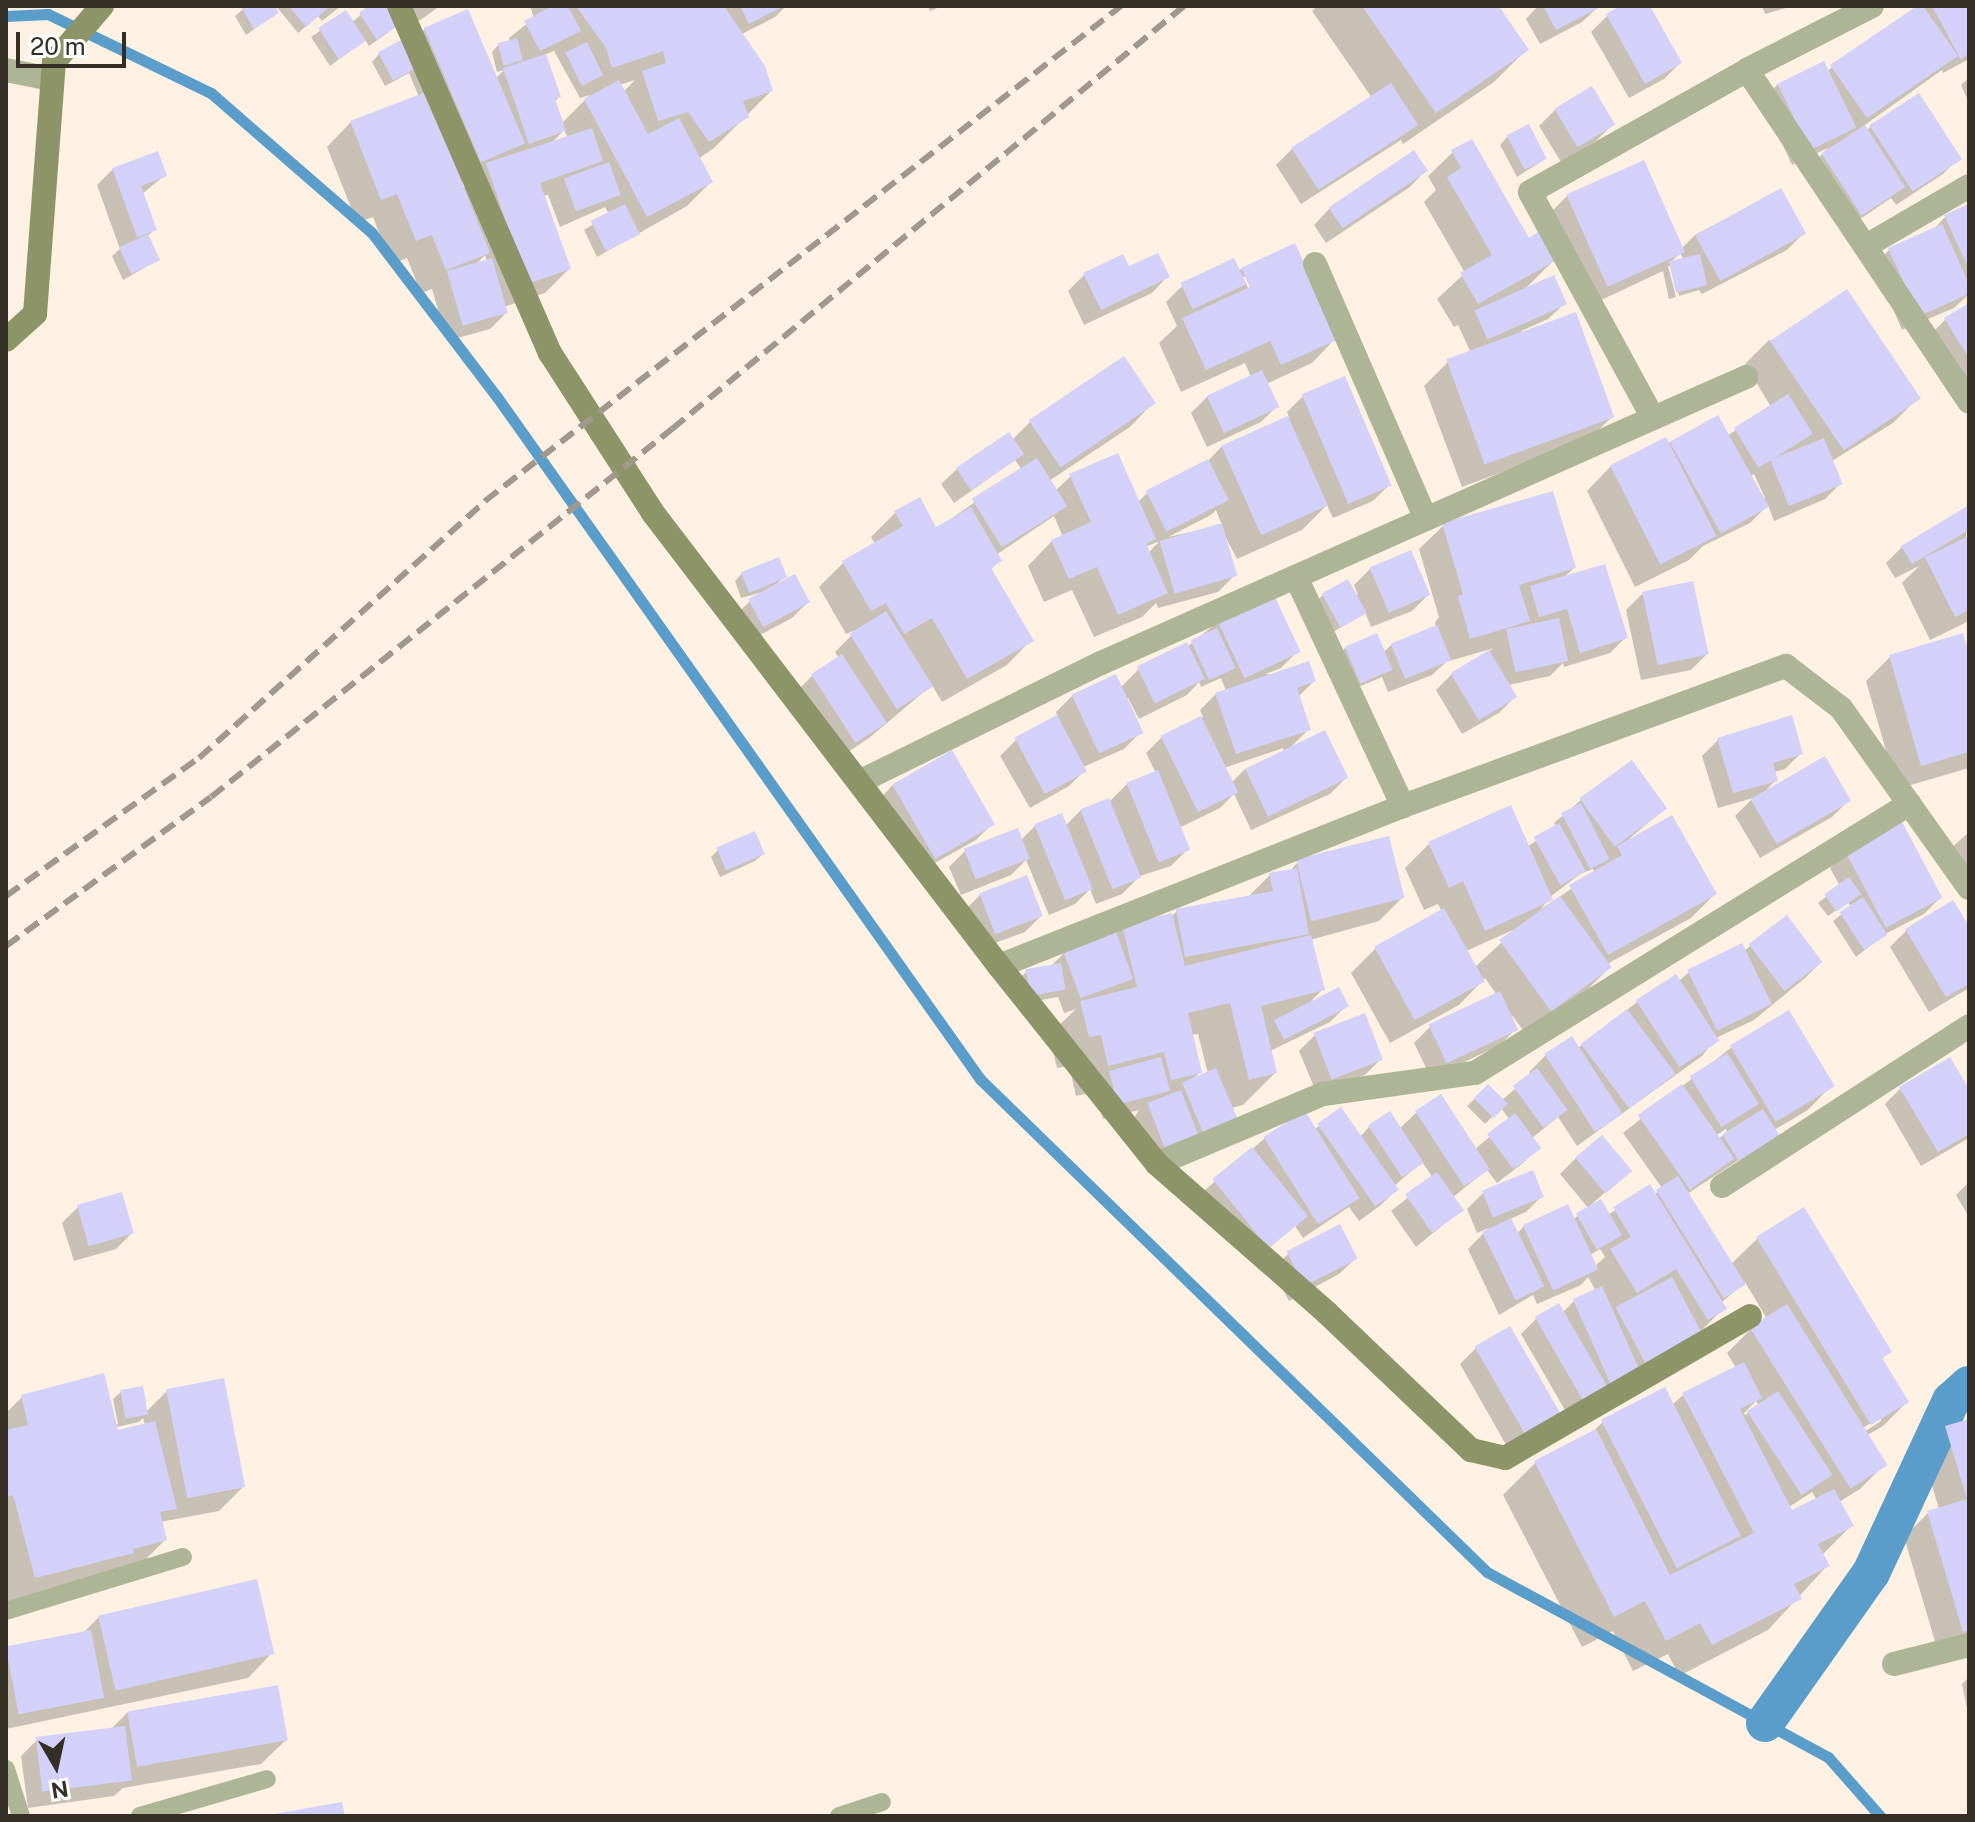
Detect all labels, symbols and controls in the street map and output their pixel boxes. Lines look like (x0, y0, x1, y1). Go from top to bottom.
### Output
scale bar (20, 16, 130, 66)
text: 20 m (30, 32, 86, 60)
north arrow (16, 1726, 96, 1806)
text: N (49, 1776, 70, 1804)

